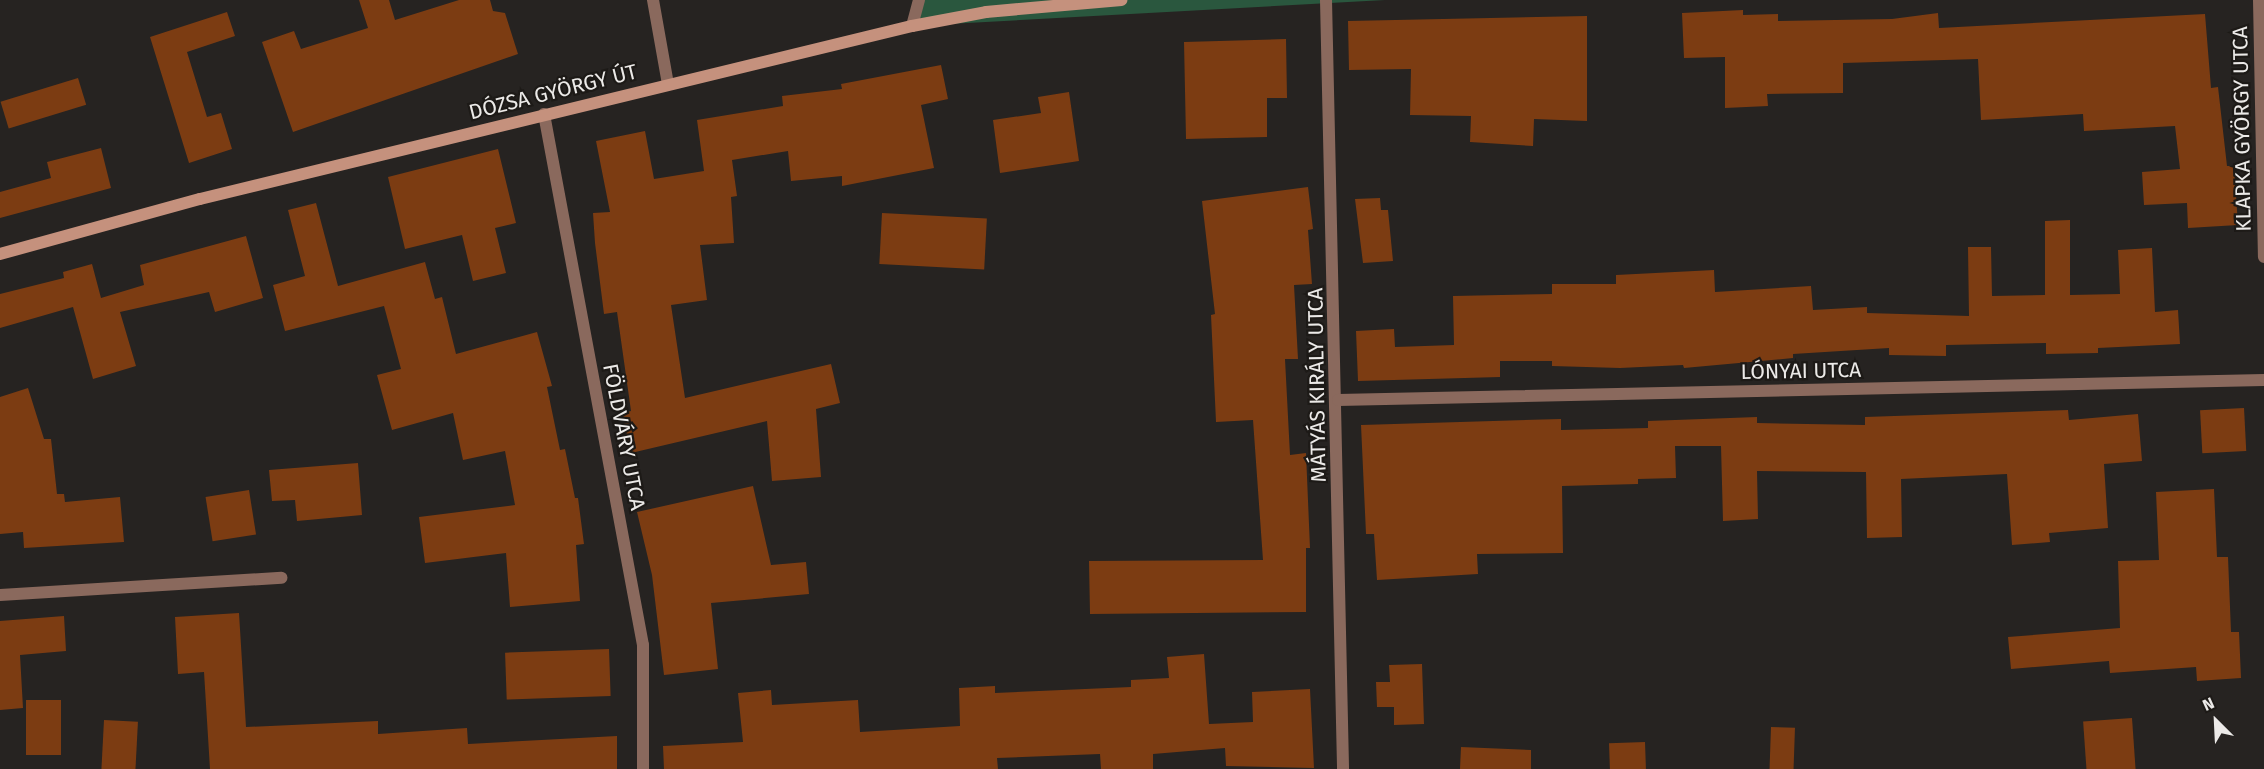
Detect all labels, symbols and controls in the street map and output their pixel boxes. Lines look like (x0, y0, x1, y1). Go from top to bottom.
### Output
street label: KLAPKA GYÖRGY UTCA (2228, 26, 2256, 232)
street label: DÓZSA GYÖRGY ÚT (466, 59, 640, 125)
street label: MÁTYÁS KIRÁLY UTCA (1303, 288, 1331, 482)
street label: LÓNYAI UTCA (1741, 357, 1861, 385)
street label: FÖLDVÁRY UTCA (597, 362, 651, 512)
north arrow (2186, 691, 2246, 751)
text: N (2200, 693, 2217, 715)

